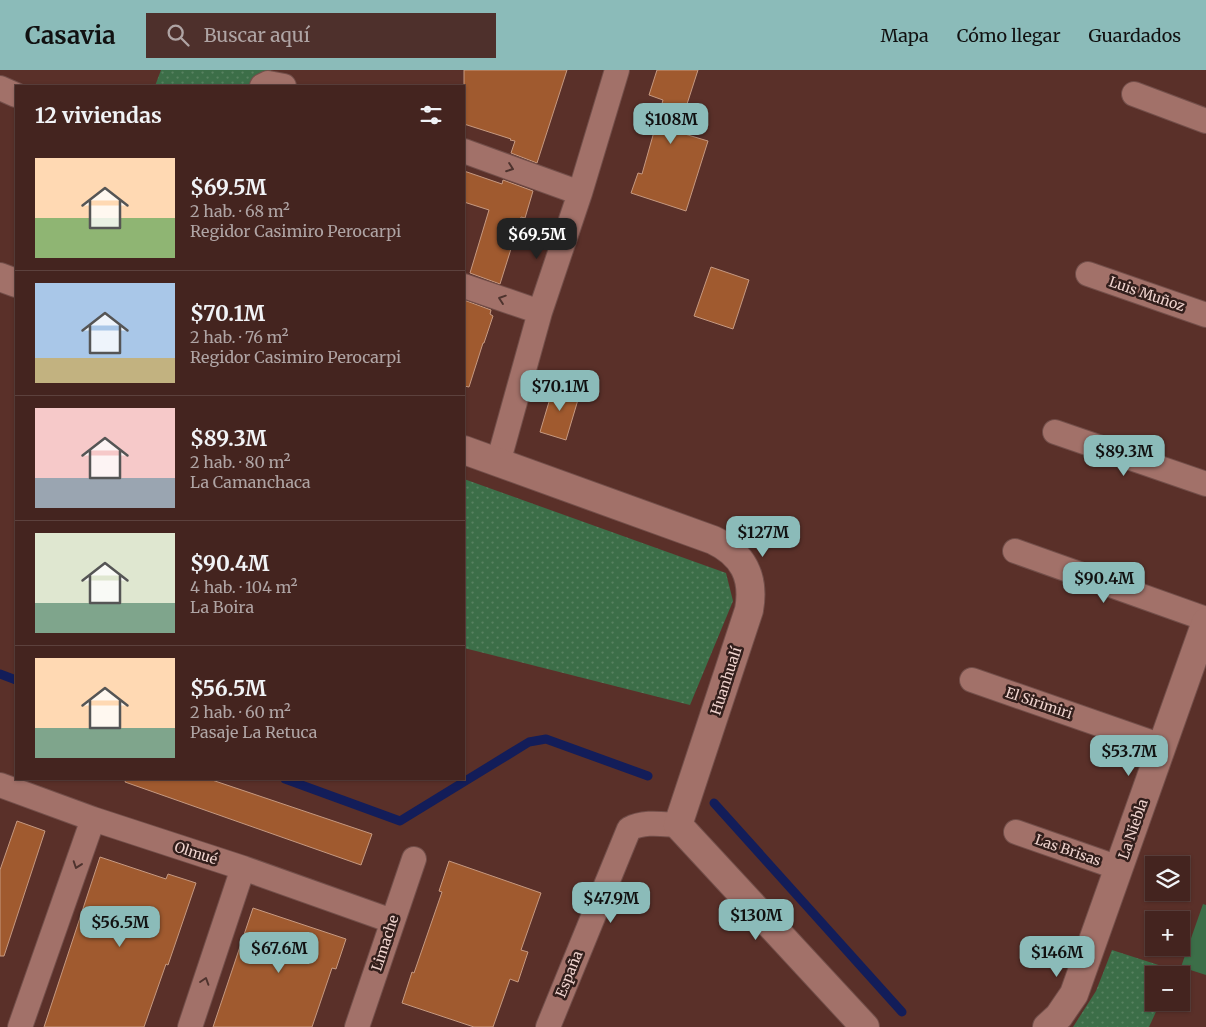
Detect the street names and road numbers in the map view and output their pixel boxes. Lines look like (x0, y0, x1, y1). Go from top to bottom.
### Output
street label: Luis Muñoz (1107, 273, 1188, 316)
street label: Huanhualí (707, 644, 746, 717)
street label: El Sirimiri (1003, 683, 1075, 723)
street label: La Niebla (1114, 796, 1152, 861)
street label: Las Brisas (1033, 830, 1103, 870)
street label: Olmué (172, 838, 220, 868)
street label: Limache (367, 913, 403, 973)
street label: España (551, 947, 587, 1000)

